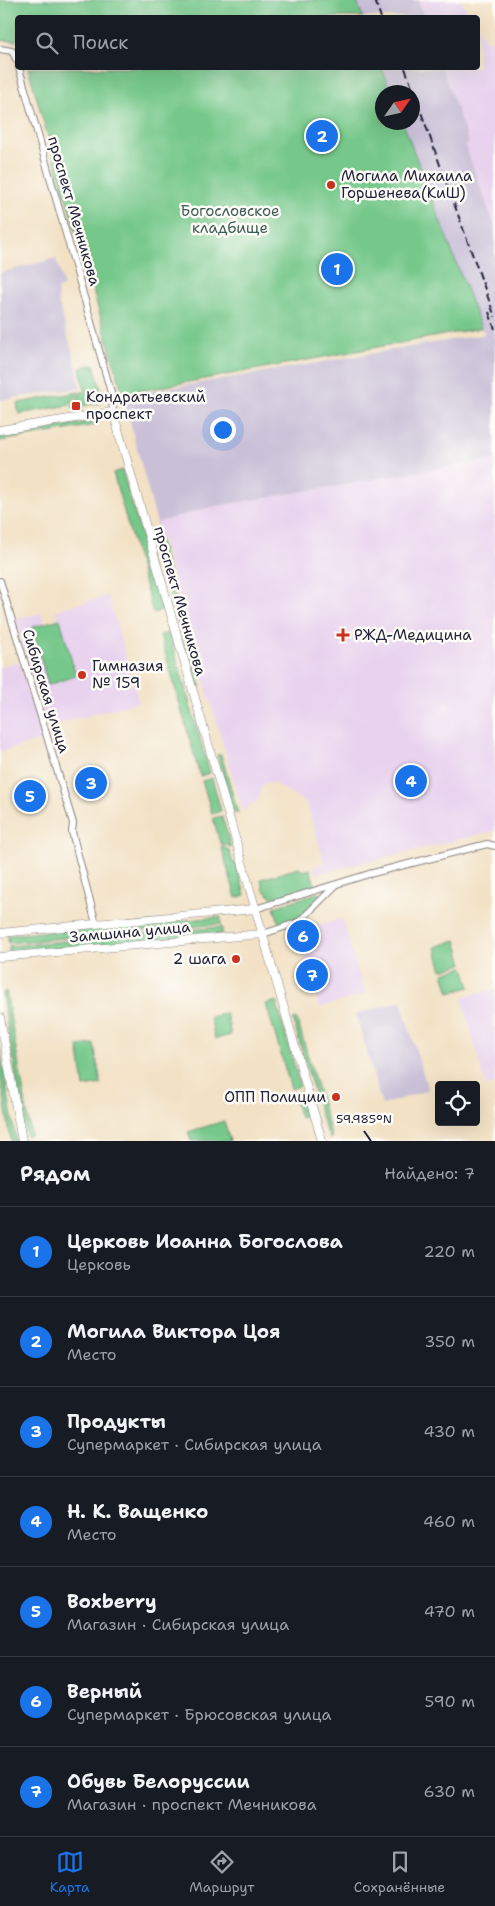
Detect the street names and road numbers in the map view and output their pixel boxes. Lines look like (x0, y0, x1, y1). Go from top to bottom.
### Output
street label: проспект Мечникова (43, 134, 105, 289)
street label: проспект Мечникова (149, 524, 211, 679)
street label: Сибирская улица (18, 627, 75, 756)
street label: Замшина улица (69, 917, 192, 947)

